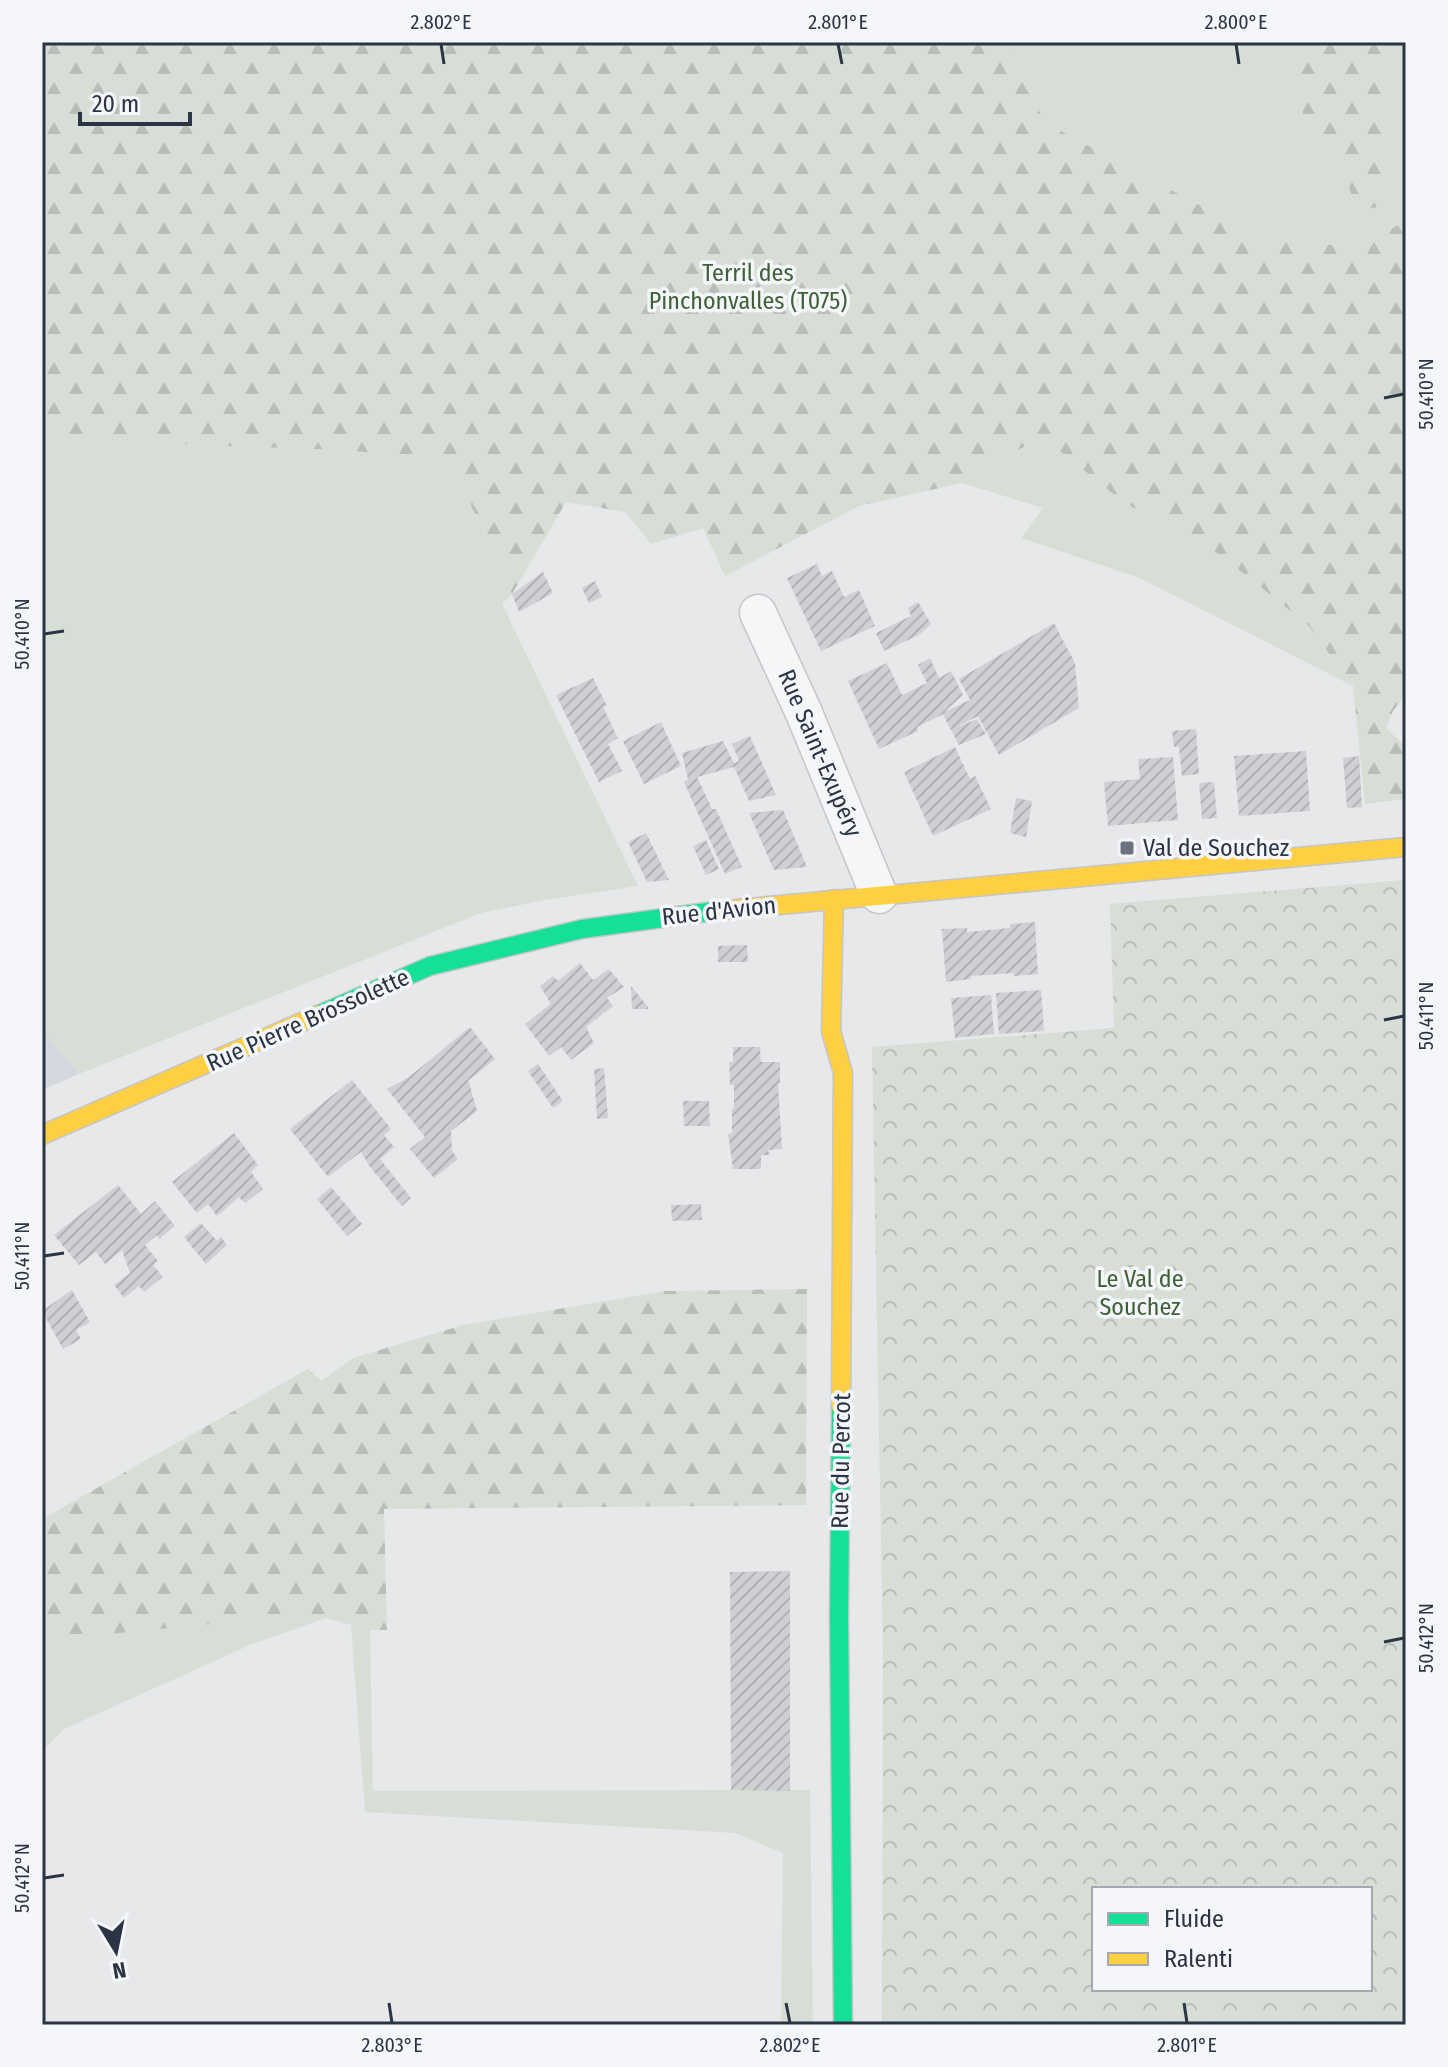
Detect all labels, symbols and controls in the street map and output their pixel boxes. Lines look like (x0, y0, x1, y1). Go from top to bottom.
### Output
text: 2.802°E (411, 10, 471, 34)
text: 2.801°E (808, 10, 868, 34)
text: 2.800°E (1205, 10, 1267, 34)
scale bar (80, 76, 190, 126)
text: 20 m (92, 90, 139, 118)
park label: Terril des Pinchonvalles (T075) (649, 259, 847, 315)
text: 50.410°N (1414, 358, 1438, 430)
text: 50.410°N (10, 598, 34, 670)
street label: Rue Saint-Exupéry (772, 665, 868, 841)
place label: Val de Souchez (1143, 834, 1289, 862)
marker: Val de Souchez (1118, 839, 1136, 857)
street label: Rue d'Avion (660, 891, 778, 931)
street label: Rue Pierre Brossolette (202, 963, 414, 1077)
text: 50.411°N (1414, 982, 1438, 1050)
text: 50.411°N (10, 1222, 34, 1290)
park label: Le Val de Souchez (1096, 1265, 1184, 1321)
street label: Rue du Percot (826, 1393, 856, 1529)
text: 50.412°N (1414, 1603, 1438, 1673)
text: 50.412°N (10, 1843, 34, 1913)
legend (1092, 1887, 1372, 1991)
text: Fluide (1164, 1905, 1224, 1933)
north arrow (76, 1911, 156, 1991)
text: Ralenti (1164, 1945, 1233, 1973)
text: N (111, 1956, 128, 1985)
text: 2.803°E (361, 2033, 423, 2057)
text: 2.802°E (760, 2033, 820, 2057)
text: 2.801°E (1157, 2033, 1217, 2057)

